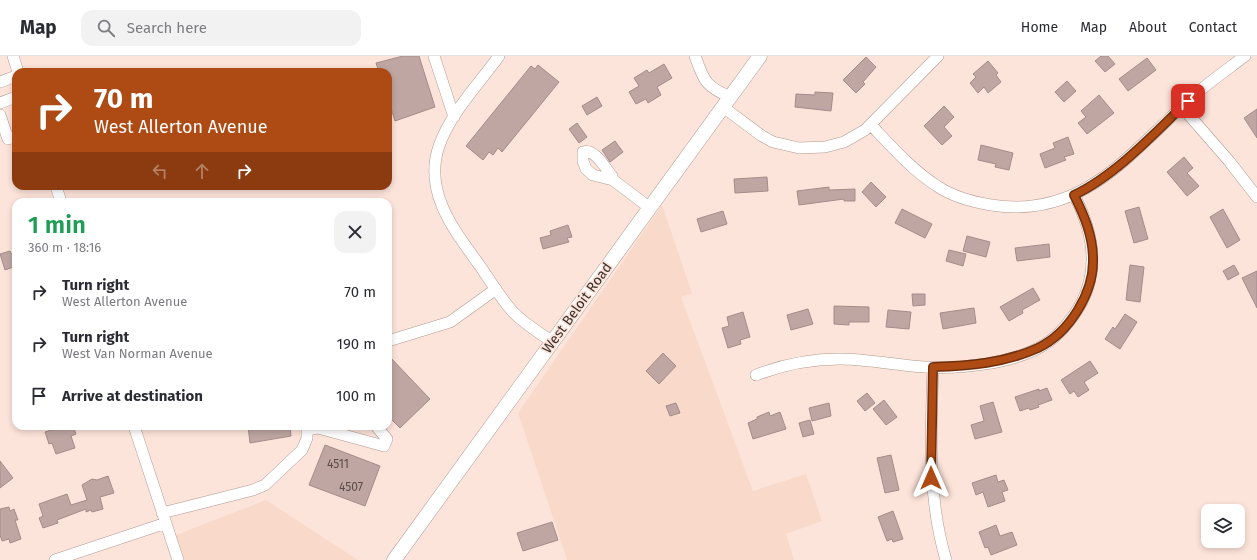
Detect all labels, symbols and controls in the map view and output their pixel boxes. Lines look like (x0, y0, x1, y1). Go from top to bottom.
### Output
search box (81, 10, 361, 46)
text: Map (20, 16, 57, 39)
icon: search (95, 17, 117, 39)
text: Search here (127, 19, 207, 37)
text: Home (1021, 19, 1058, 36)
text: Map (1080, 19, 1107, 36)
text: About (1129, 19, 1167, 36)
text: Contact (1189, 19, 1237, 36)
text: 70 m (94, 82, 153, 115)
icon: right (28, 84, 80, 136)
pin (1171, 84, 1205, 118)
icon: arrive (1177, 90, 1199, 112)
text: West Allerton Avenue (94, 116, 268, 138)
icon: left (149, 160, 171, 182)
icon: ahead (191, 160, 213, 182)
icon: right (233, 160, 255, 182)
text: 1 min (28, 211, 86, 239)
button: close (334, 211, 376, 253)
text: 360 m · 18:16 (28, 240, 101, 255)
street label: West Beloit Road (538, 259, 616, 357)
text: Turn right (62, 276, 129, 294)
icon: right (28, 281, 50, 303)
text: 70 m (344, 283, 376, 301)
text: West Allerton Avenue (62, 294, 187, 309)
text: Turn right (62, 328, 129, 346)
icon: right (28, 333, 50, 355)
text: 190 m (336, 335, 376, 353)
text: West Van Norman Avenue (62, 346, 213, 361)
icon: arrive (28, 385, 50, 407)
text: Arrive at destination (62, 387, 203, 405)
text: 100 m (336, 387, 376, 405)
house number: 4511 (327, 457, 349, 471)
position arrow (910, 457, 952, 499)
house number: 4507 (339, 480, 363, 494)
map controls (1201, 504, 1245, 548)
button: layers (1201, 504, 1245, 548)

